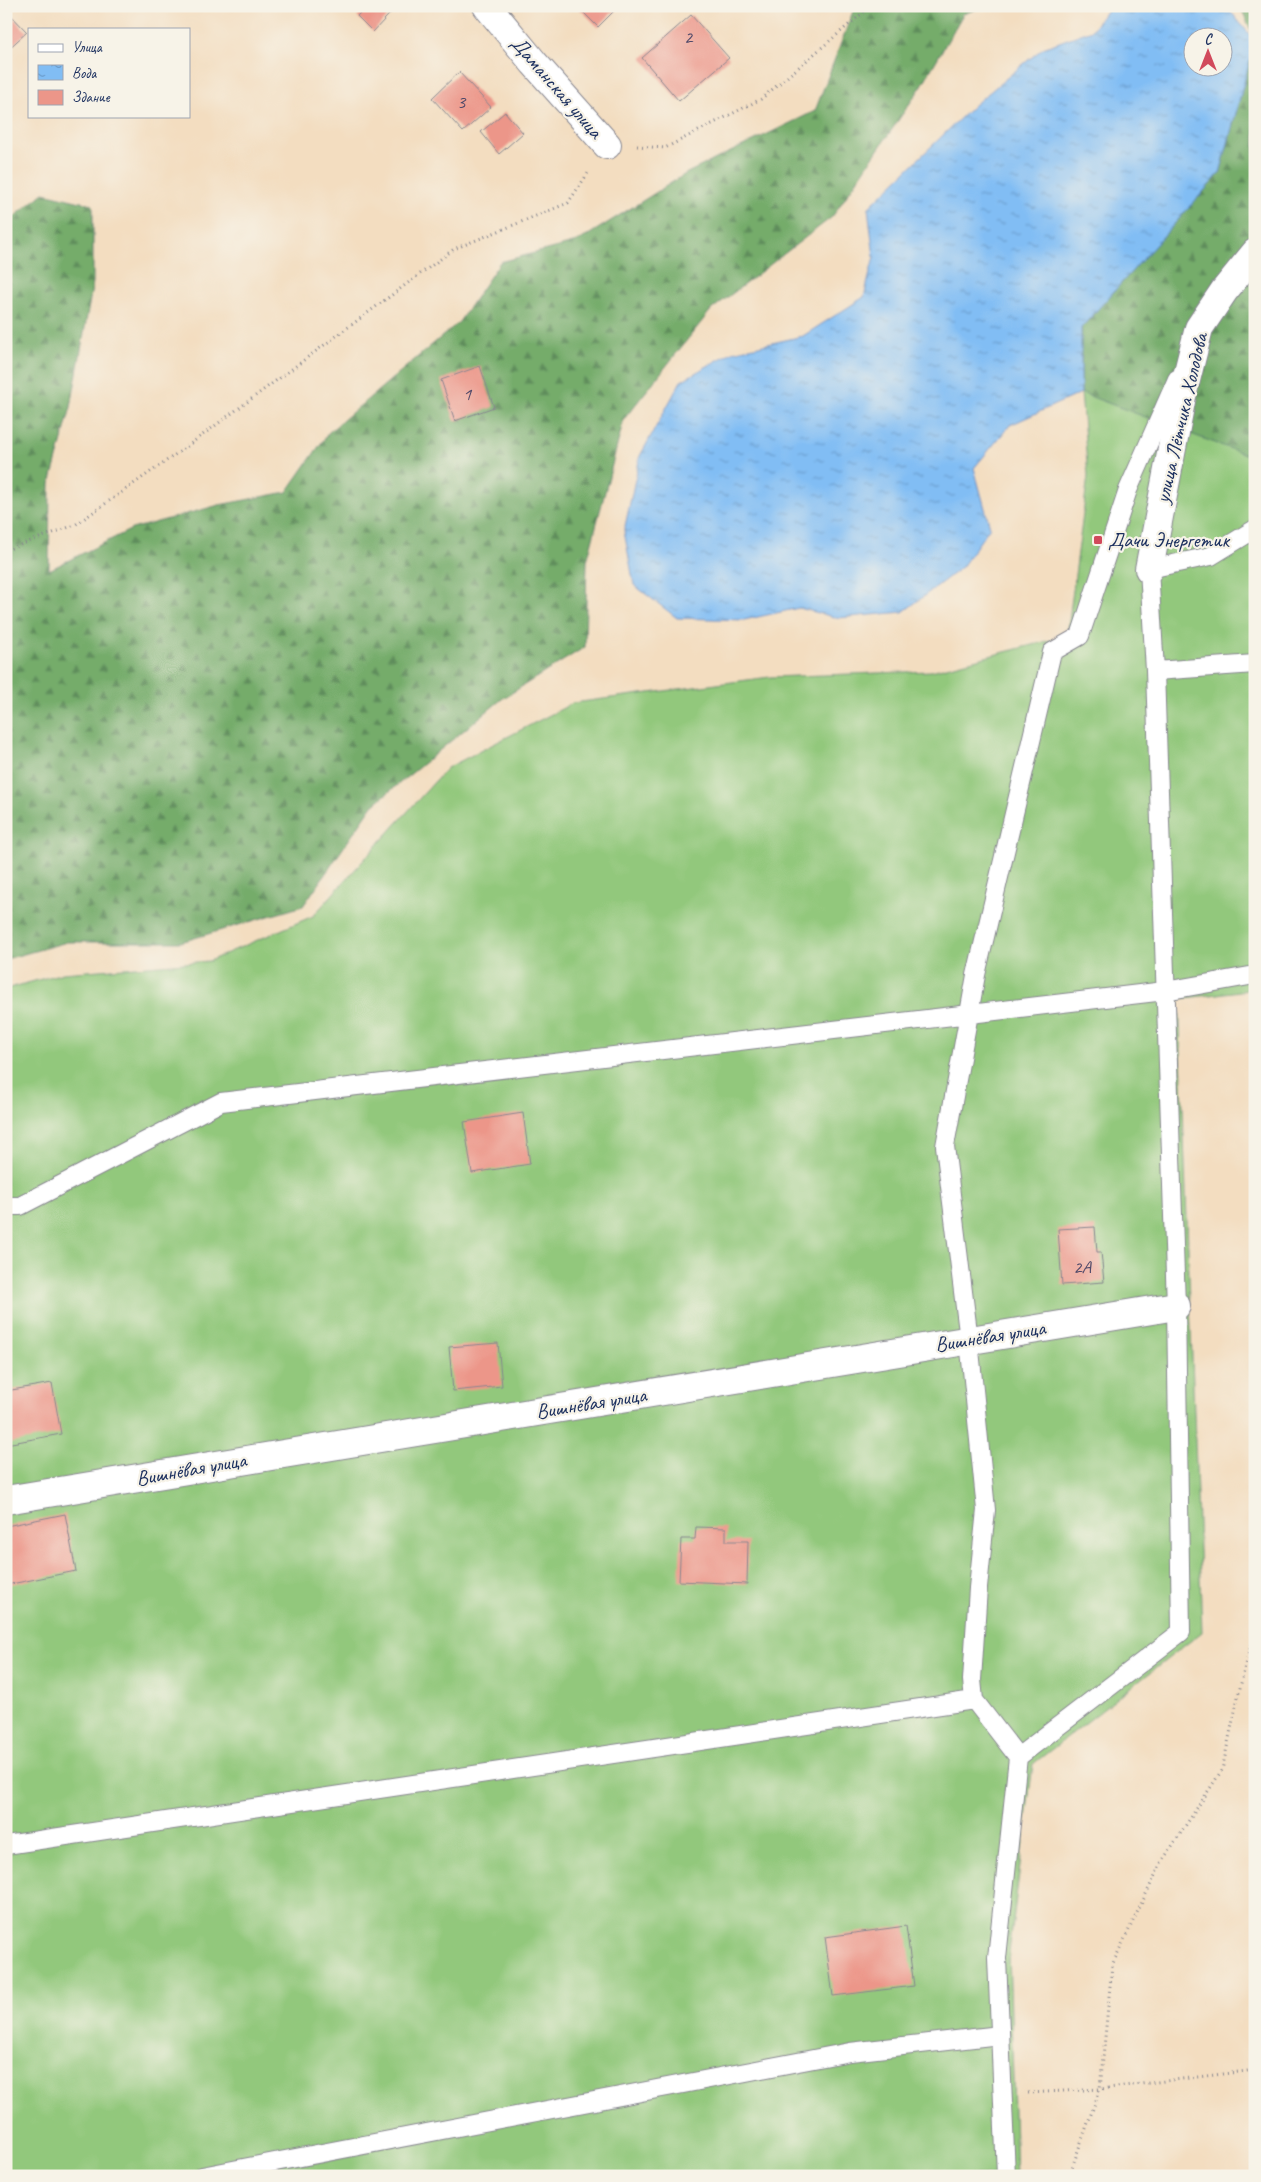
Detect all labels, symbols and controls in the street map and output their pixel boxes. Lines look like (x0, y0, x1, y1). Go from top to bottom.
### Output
house number: 2 (684, 25, 694, 49)
legend (28, 28, 190, 118)
north arrow (1184, 28, 1234, 78)
street label: Даманская улица (505, 30, 610, 145)
text: С (1205, 31, 1214, 48)
text: Улица (72, 38, 103, 57)
text: Вода (72, 64, 97, 83)
text: Здание (72, 88, 111, 107)
house number: 3 (457, 90, 467, 114)
street label: улица Лётчика Холодова (1148, 328, 1214, 507)
house number: 1 (463, 382, 473, 406)
place label: Дачи Энергетик (1108, 527, 1231, 553)
marker: Дачи Энергетик (1092, 534, 1104, 546)
house number: 2А (1073, 1255, 1093, 1279)
street label: Вишнёвая улица (933, 1314, 1049, 1358)
street label: Вишнёвая улица (534, 1381, 650, 1425)
street label: Вишнёвая улица (134, 1446, 250, 1491)

